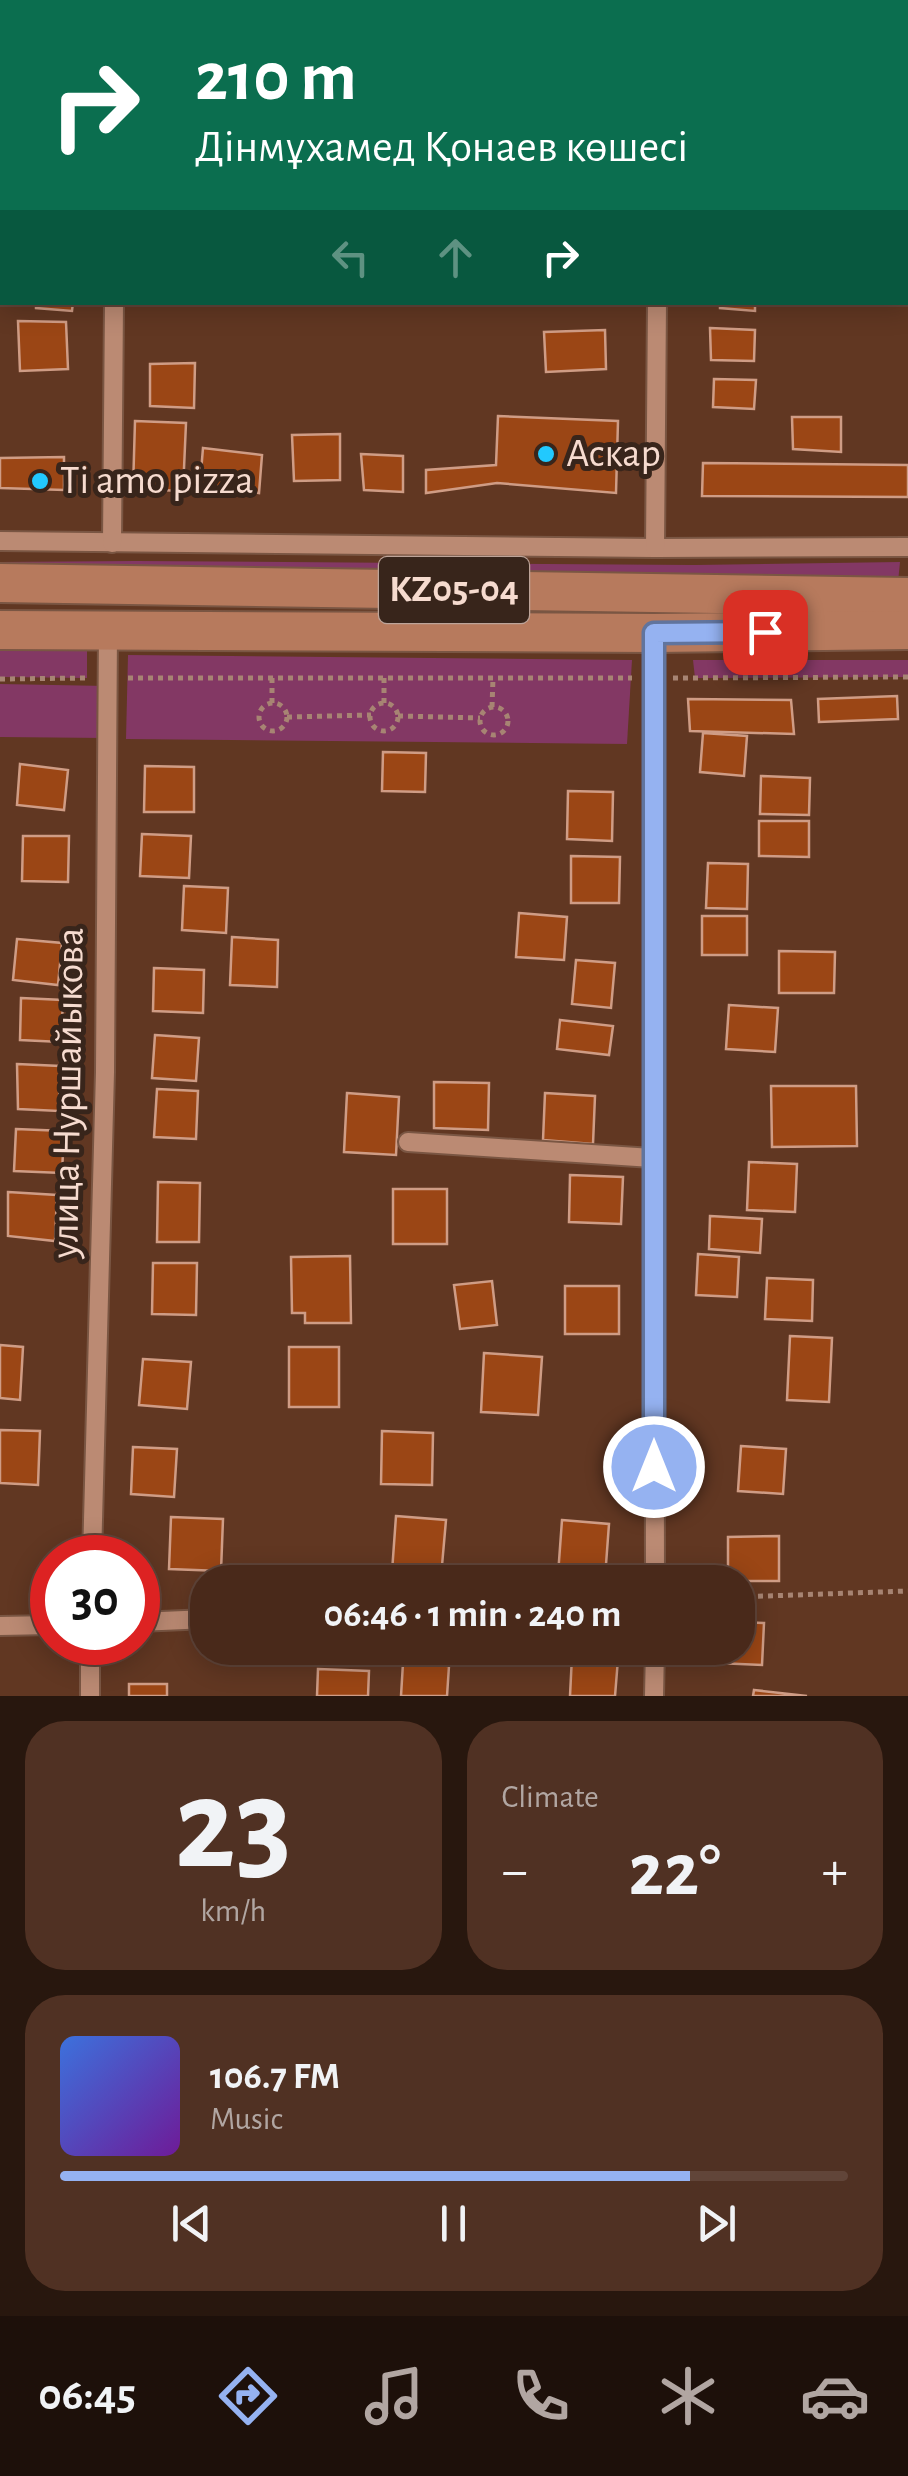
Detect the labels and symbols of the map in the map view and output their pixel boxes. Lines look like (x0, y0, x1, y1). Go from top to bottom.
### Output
place label: Аскар (566, 434, 661, 474)
marker: Аскар (535, 443, 557, 465)
place label: Ti amo pizza (60, 461, 254, 501)
marker: Ti amo pizza (29, 470, 51, 492)
road number: KZ05-04 (379, 557, 529, 623)
pin (723, 590, 808, 675)
street label: улица Нуршайыкова (45, 927, 91, 1260)
position arrow (602, 1415, 706, 1519)
speed limit sign: 30 (30, 1535, 160, 1665)

